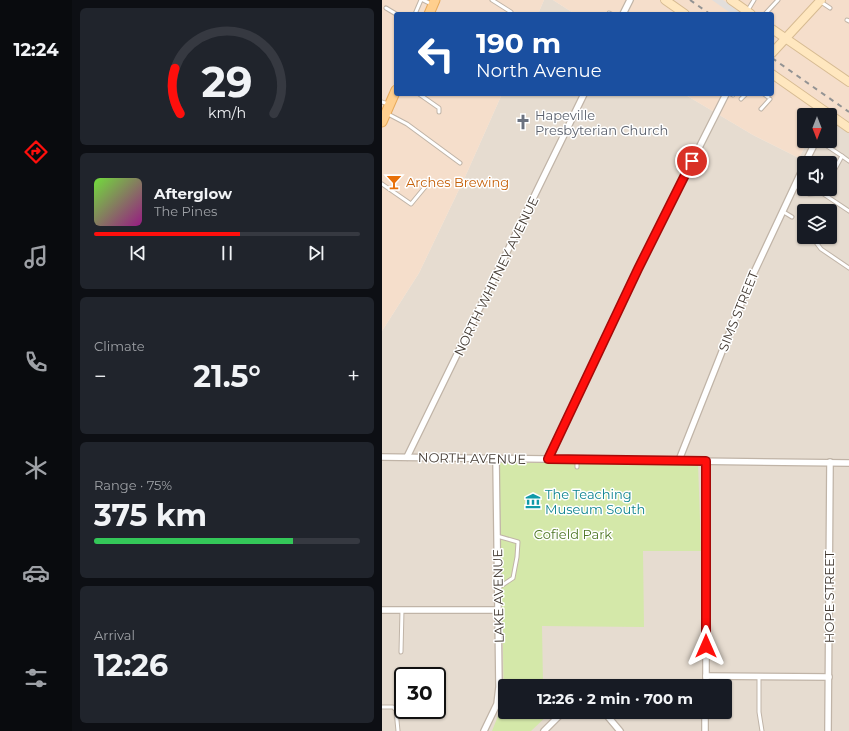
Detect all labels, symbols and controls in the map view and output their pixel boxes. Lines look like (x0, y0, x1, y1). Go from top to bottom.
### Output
text: 190 m (476, 26, 561, 60)
icon: left (410, 28, 462, 80)
text: 12:24 (13, 39, 59, 61)
text: 29 (201, 57, 253, 107)
text: North Avenue (476, 60, 602, 82)
text: km/h (208, 104, 246, 122)
place label: Hapeville Presbyterian Church (535, 107, 668, 138)
north arrow (797, 108, 837, 148)
map controls (797, 108, 837, 244)
church icon: Hapeville Presbyterian Church (514, 113, 532, 131)
icon: directions (22, 138, 50, 166)
pin (675, 144, 709, 178)
icon: arrive (681, 150, 703, 172)
button: sound (797, 156, 837, 196)
bar icon: Arches Brewing (385, 173, 403, 191)
place label: Arches Brewing (406, 174, 509, 190)
text: Afterglow (154, 184, 232, 203)
street label: NORTH WHITNEY AVENUE (450, 194, 542, 358)
text: The Pines (154, 203, 217, 219)
button: layers (797, 204, 837, 244)
icon: previous (127, 242, 149, 264)
icon: pause (216, 242, 238, 264)
icon: next (305, 242, 327, 264)
icon: music (22, 243, 50, 271)
street label: SIMS STREET (715, 268, 762, 354)
text: Climate (94, 338, 145, 354)
icon: phone (22, 348, 50, 376)
text: 21.5° (193, 358, 261, 395)
text: − (94, 363, 107, 390)
text: + (347, 363, 360, 390)
street label: NORTH AVENUE (418, 449, 526, 467)
icon: climate (22, 454, 50, 482)
text: Range · 75% (94, 477, 172, 493)
place label: The Teaching Museum South (545, 486, 645, 517)
museum icon: The Teaching Museum South (524, 492, 542, 510)
text: 375 km (94, 497, 207, 534)
park label: Cofield Park (534, 526, 612, 542)
street label: LAKE AVENUE (489, 549, 507, 643)
street label: HOPE STREET (821, 550, 837, 643)
icon: car (22, 559, 50, 587)
position arrow (685, 625, 727, 667)
text: Arrival (94, 627, 135, 643)
text: 12:26 (94, 647, 168, 684)
icon: filters (22, 664, 50, 692)
speed limit sign: 30 (394, 667, 446, 719)
text: 12:26 · 2 min · 700 m (537, 689, 693, 708)

